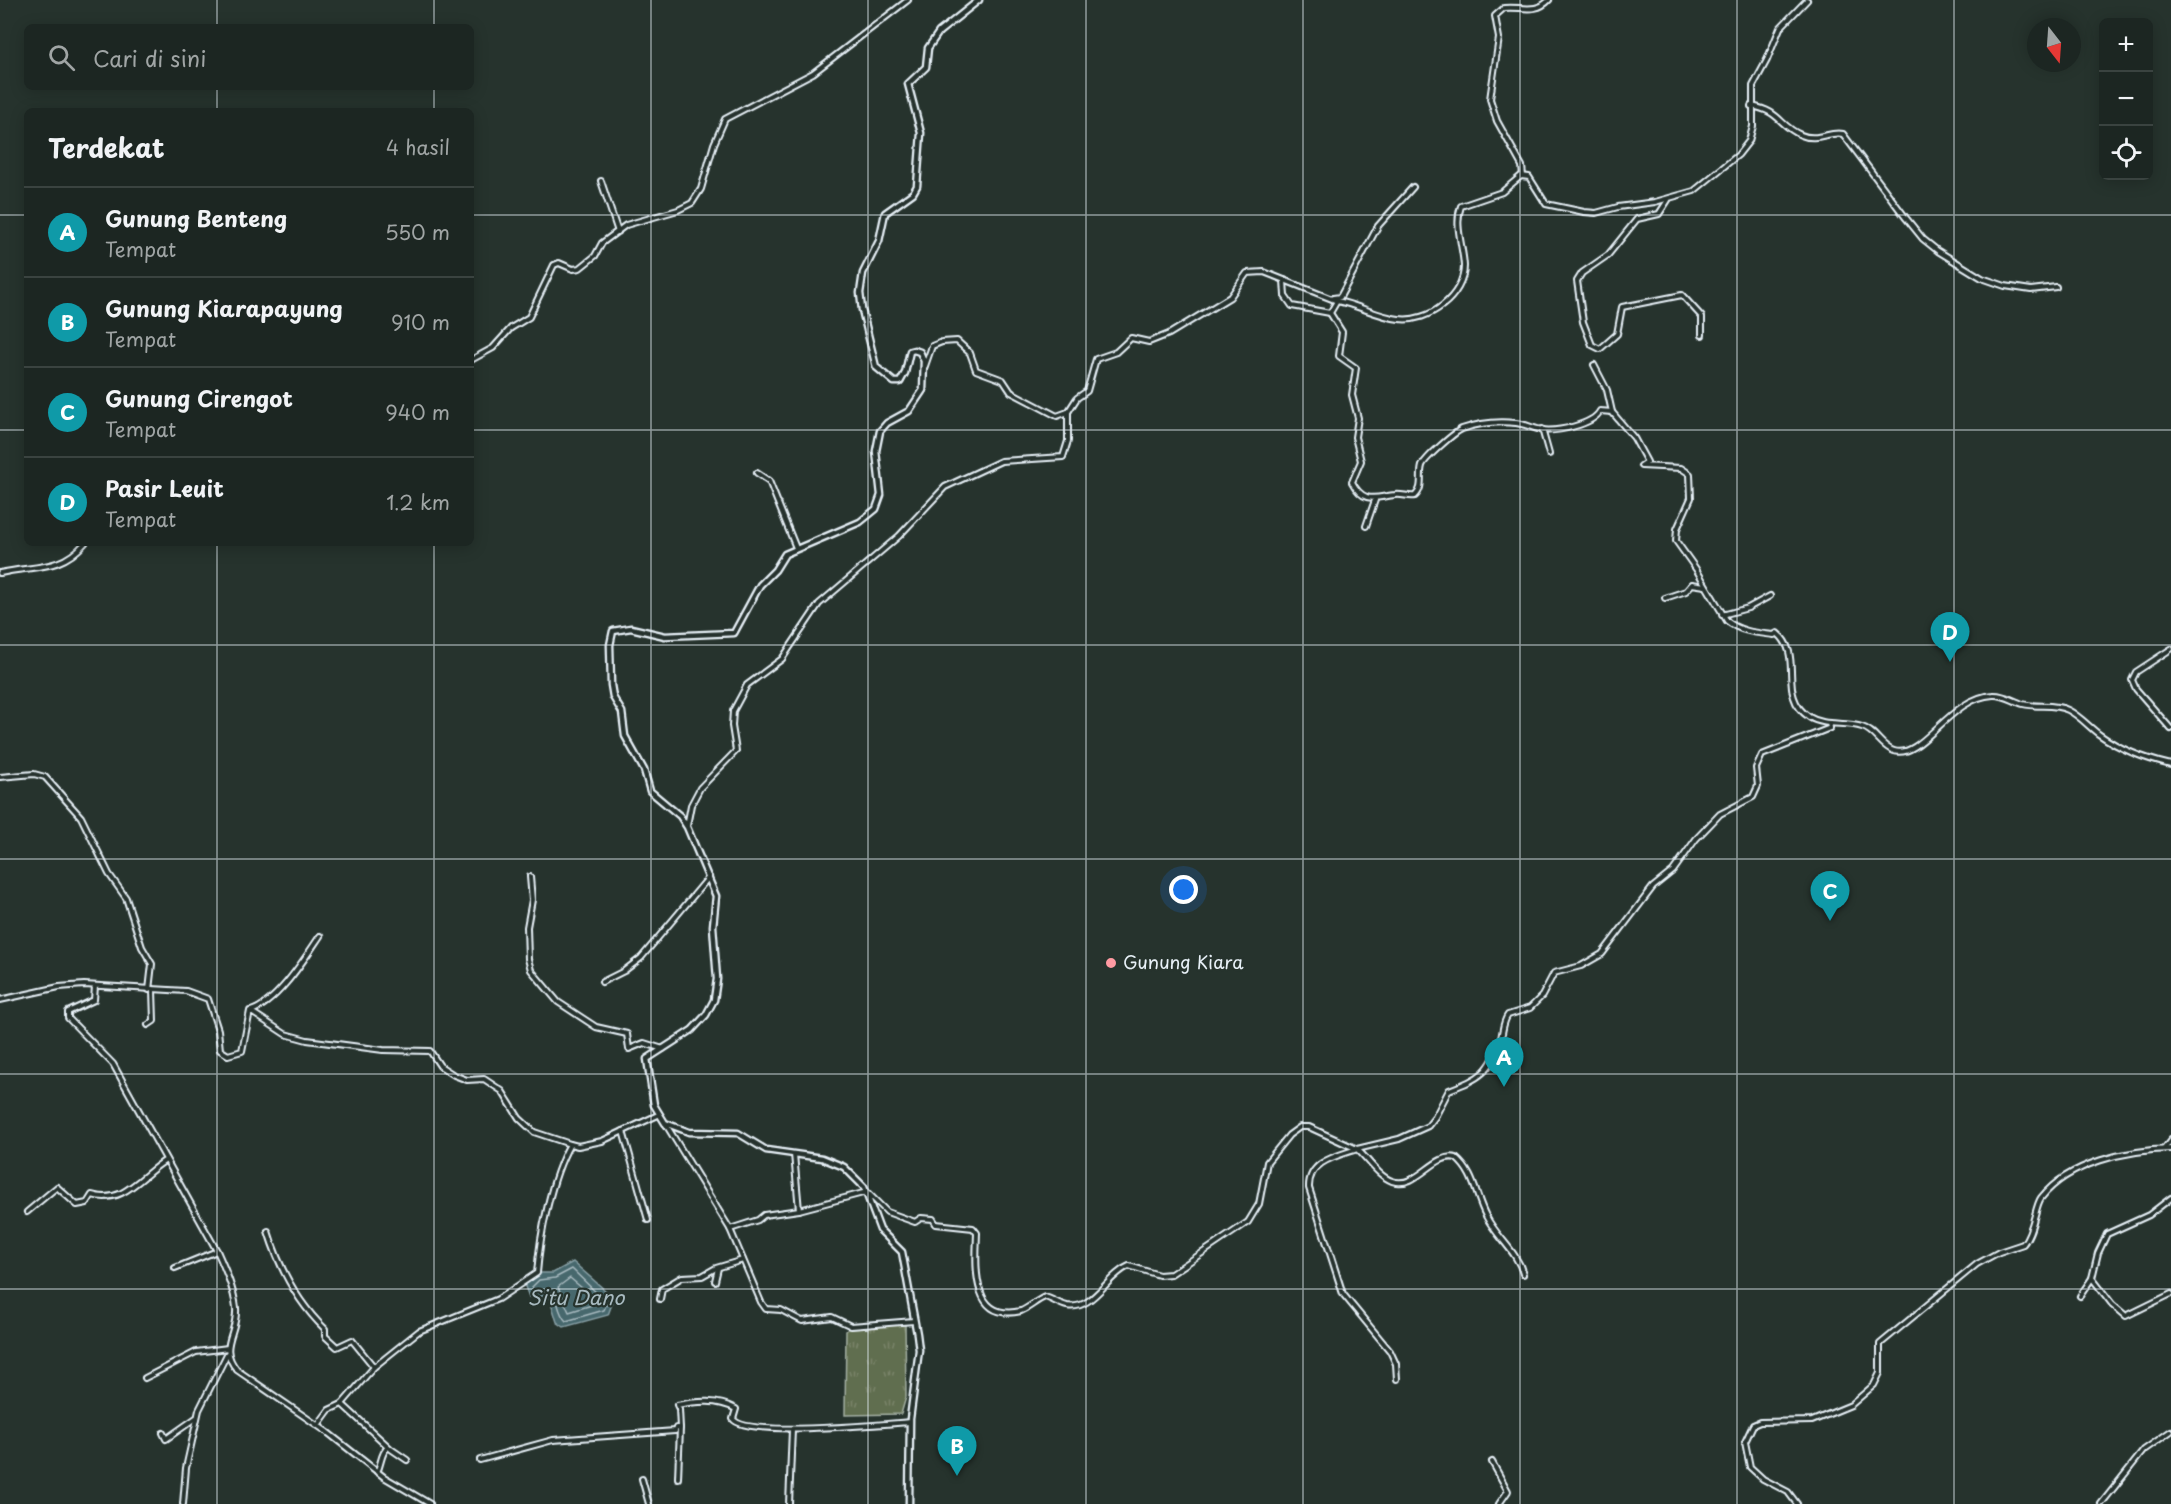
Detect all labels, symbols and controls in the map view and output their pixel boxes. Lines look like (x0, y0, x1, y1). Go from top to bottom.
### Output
north arrow (2027, 18, 2081, 72)
map controls (2099, 18, 2153, 180)
button: + (2099, 18, 2153, 72)
search box (24, 24, 474, 90)
icon: search (45, 41, 78, 74)
text: Cari di sini (93, 41, 206, 74)
button: − (2099, 72, 2153, 126)
button: locate (2099, 126, 2153, 180)
text: Terdekat (48, 128, 165, 167)
text: 4 hasil (386, 132, 450, 162)
text: Gunung Benteng (105, 201, 287, 234)
text: A (60, 217, 75, 247)
text: 550 m (385, 217, 450, 247)
text: Tempat (105, 234, 176, 264)
text: Gunung Kiarapayung (105, 291, 343, 324)
text: B (61, 307, 74, 337)
text: 910 m (391, 307, 450, 337)
text: Tempat (105, 324, 176, 354)
text: Gunung Cirengot (105, 381, 293, 414)
text: C (60, 397, 75, 427)
text: 940 m (385, 397, 450, 427)
text: Tempat (105, 414, 176, 444)
text: Pasir Leuit (105, 471, 224, 504)
text: D (60, 487, 75, 517)
text: 1.2 km (386, 487, 450, 517)
text: Tempat (105, 504, 176, 534)
pin: D (1930, 612, 1970, 662)
pin: C (1810, 872, 1850, 921)
your location (1169, 875, 1198, 904)
place label: Gunung Kiara (1123, 948, 1244, 975)
marker: Gunung Kiara (1104, 956, 1118, 970)
pin: A (1484, 1038, 1524, 1087)
water label: Situ Dano (528, 1282, 625, 1312)
pin: B (938, 1426, 976, 1476)

